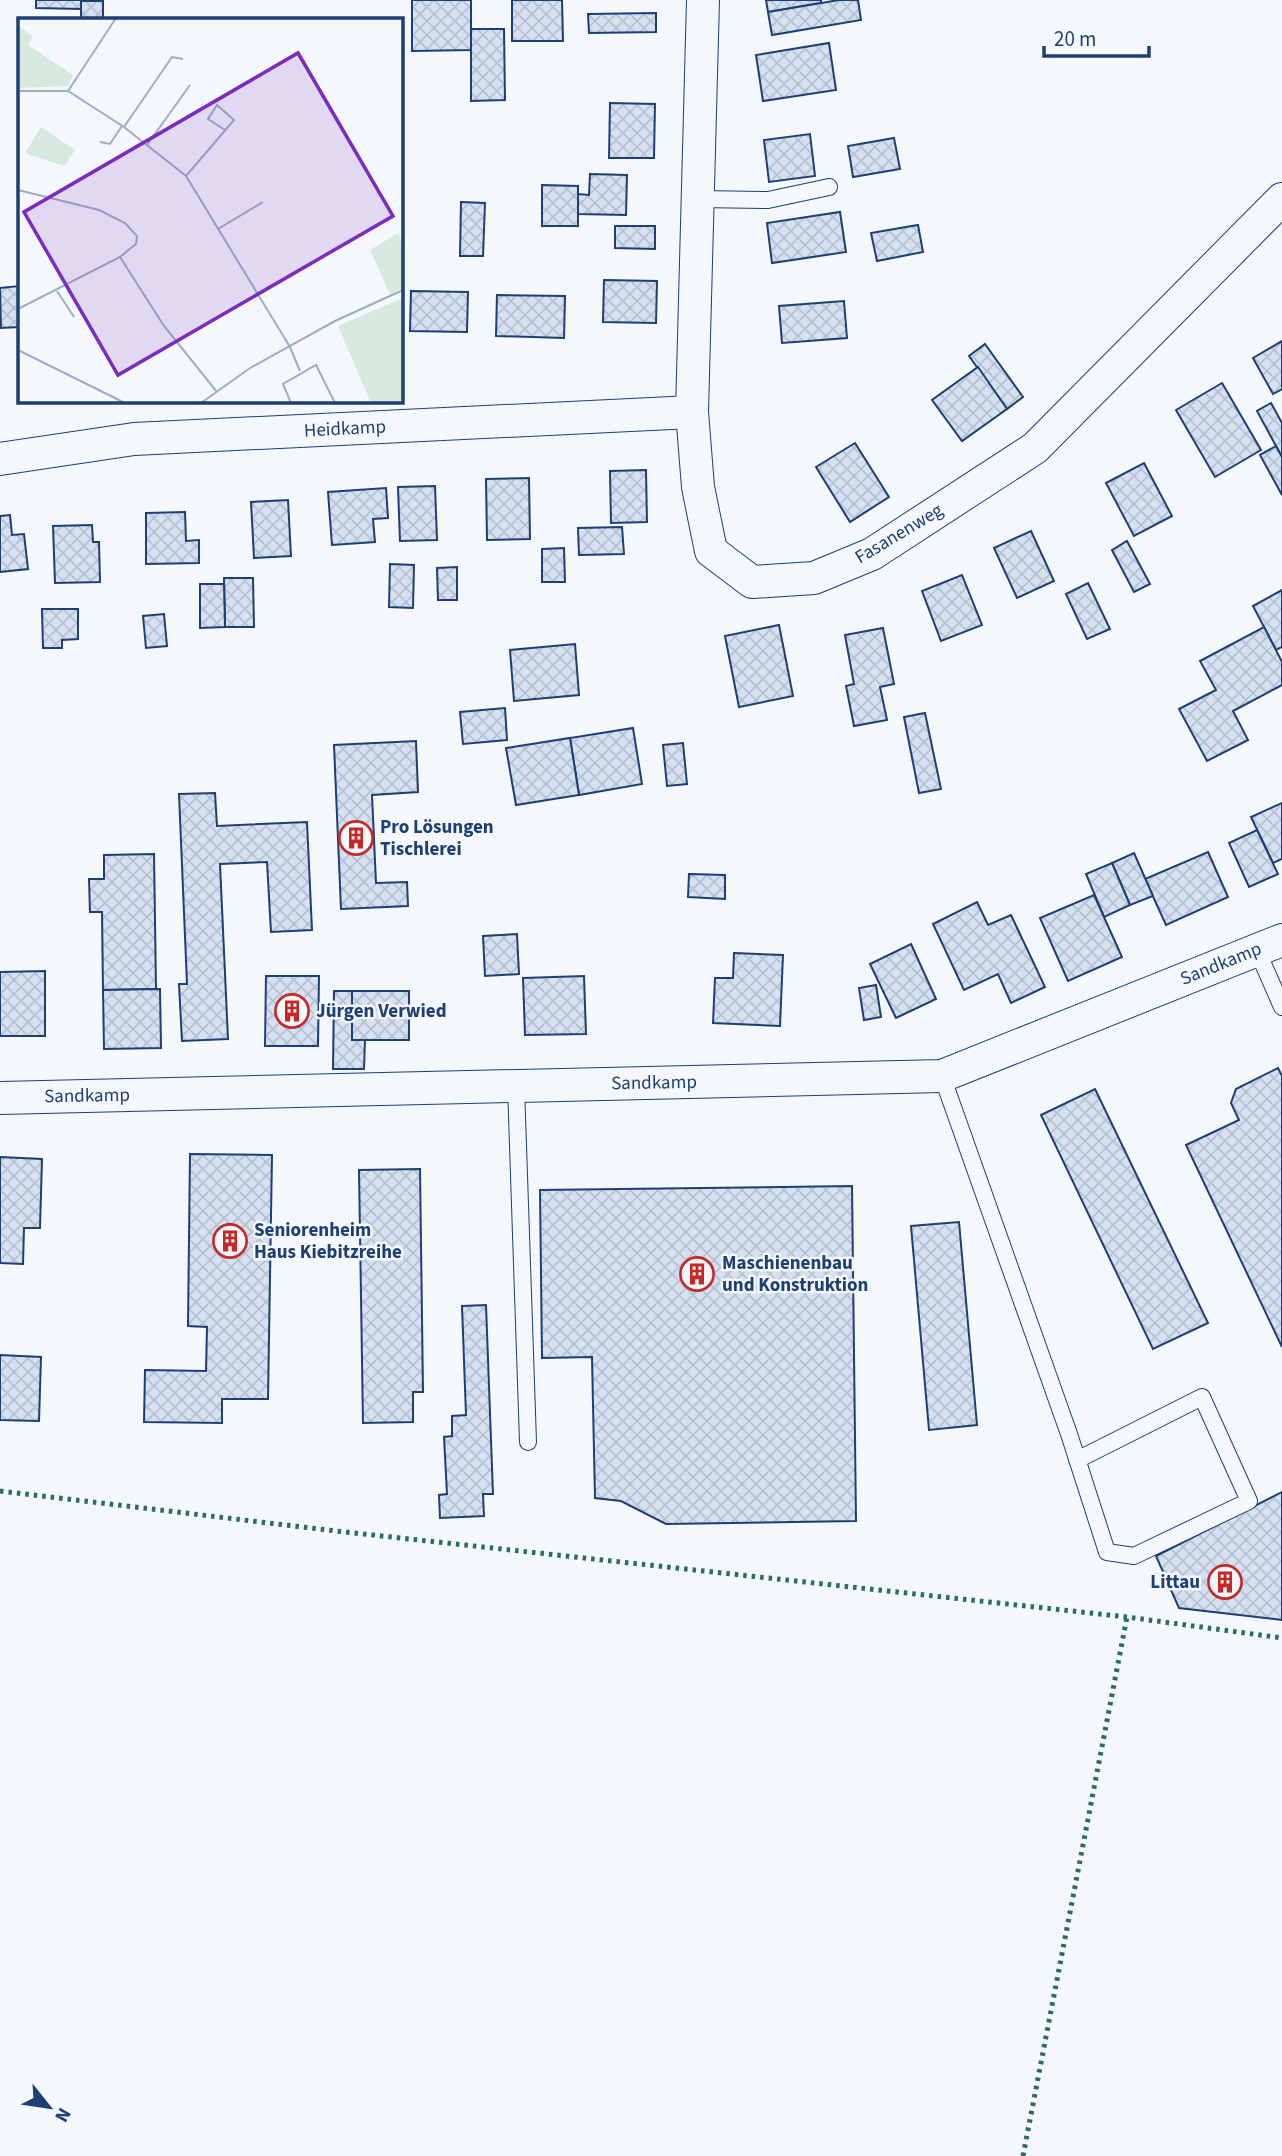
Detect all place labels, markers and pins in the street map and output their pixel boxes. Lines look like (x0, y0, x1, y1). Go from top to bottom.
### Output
place label: Pro Lösungen Tischlerei (380, 814, 494, 863)
building icon: Pro Lösungen Tischlerei (337, 819, 375, 857)
building icon: Jürgen Verwied (273, 992, 311, 1030)
place label: Jürgen Verwied (316, 998, 447, 1025)
place label: Seniorenheim Haus Kiebitzreihe (254, 1217, 402, 1266)
building icon: Seniorenheim Haus Kiebitzreihe (211, 1222, 249, 1260)
place label: Maschienenbau und Konstruktion (722, 1250, 868, 1299)
building icon: Maschienenbau und Konstruktion (678, 1255, 716, 1293)
building icon: Littau (1206, 1563, 1244, 1601)
place label: Littau (1150, 1569, 1200, 1596)

